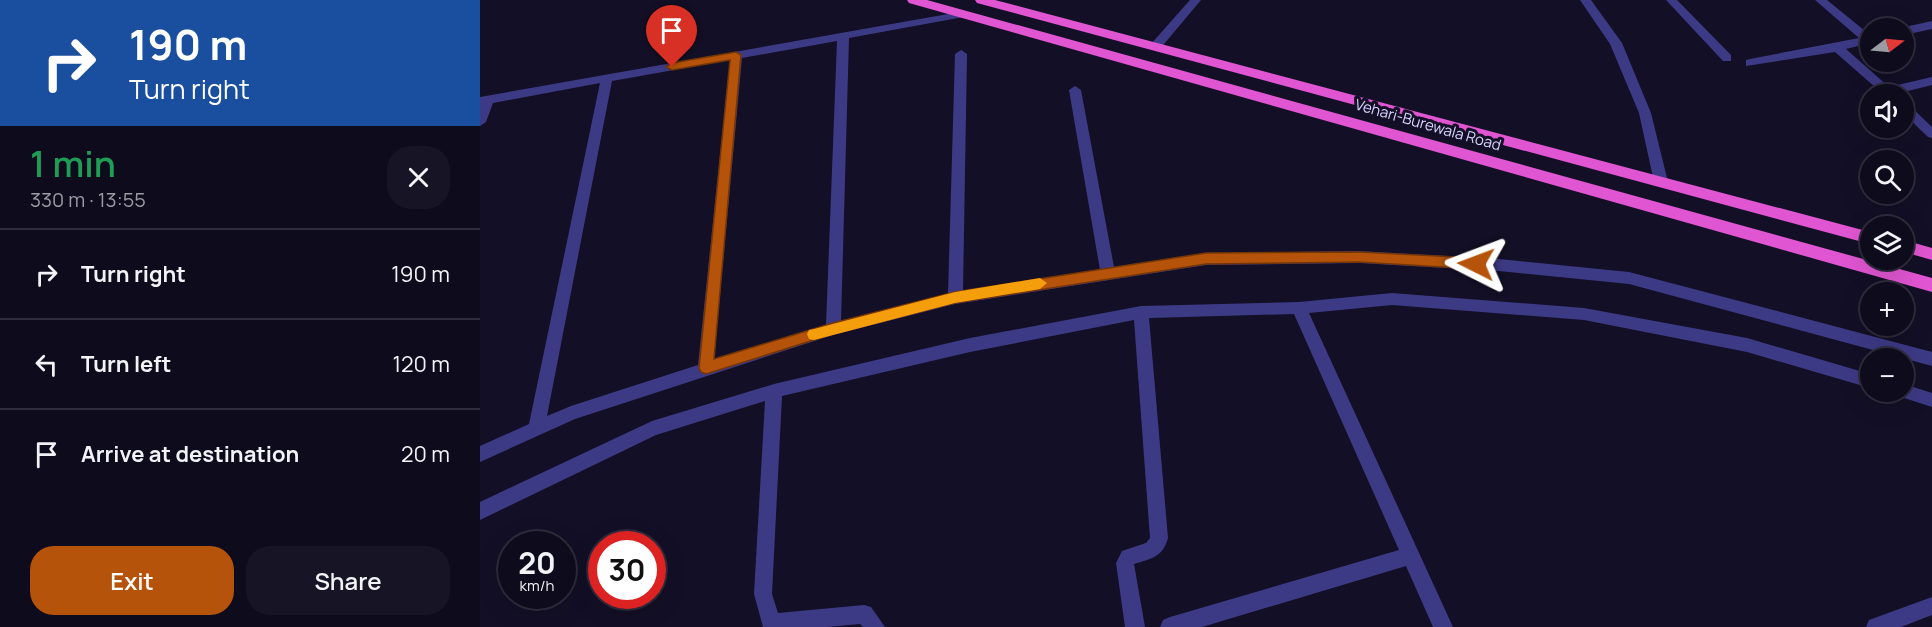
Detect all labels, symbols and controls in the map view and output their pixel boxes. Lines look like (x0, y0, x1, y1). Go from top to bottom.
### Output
pin (646, 5, 697, 67)
icon: arrive (655, 14, 688, 47)
text: 190 m (129, 15, 247, 73)
north arrow (1860, 18, 1914, 72)
map controls (1860, 18, 1914, 402)
icon: right (30, 24, 108, 102)
text: Turn right (129, 70, 250, 107)
button: sound (1860, 84, 1914, 138)
street label: Vehari-Burewala Road (1353, 94, 1504, 155)
text: 1 min (30, 139, 116, 188)
button: close (387, 146, 450, 209)
button: search (1860, 150, 1914, 204)
text: 330 m · 13:55 (30, 186, 146, 213)
button: layers (1860, 216, 1914, 270)
position arrow (1444, 232, 1508, 296)
icon: right (30, 258, 63, 291)
text: Turn right (81, 259, 186, 289)
text: 190 m (391, 259, 450, 289)
button: + (1860, 282, 1914, 336)
icon: left (30, 348, 63, 381)
button: − (1860, 348, 1914, 402)
text: Turn left (81, 349, 171, 379)
text: 120 m (392, 349, 450, 379)
icon: arrive (30, 438, 63, 471)
text: Arrive at destination (81, 439, 299, 469)
text: 20 m (401, 439, 450, 469)
speed limit sign: 30 (588, 531, 666, 609)
text: 20 (518, 542, 556, 583)
button: Exit (30, 546, 234, 615)
button: Share (246, 546, 450, 615)
text: km/h (520, 575, 554, 596)

